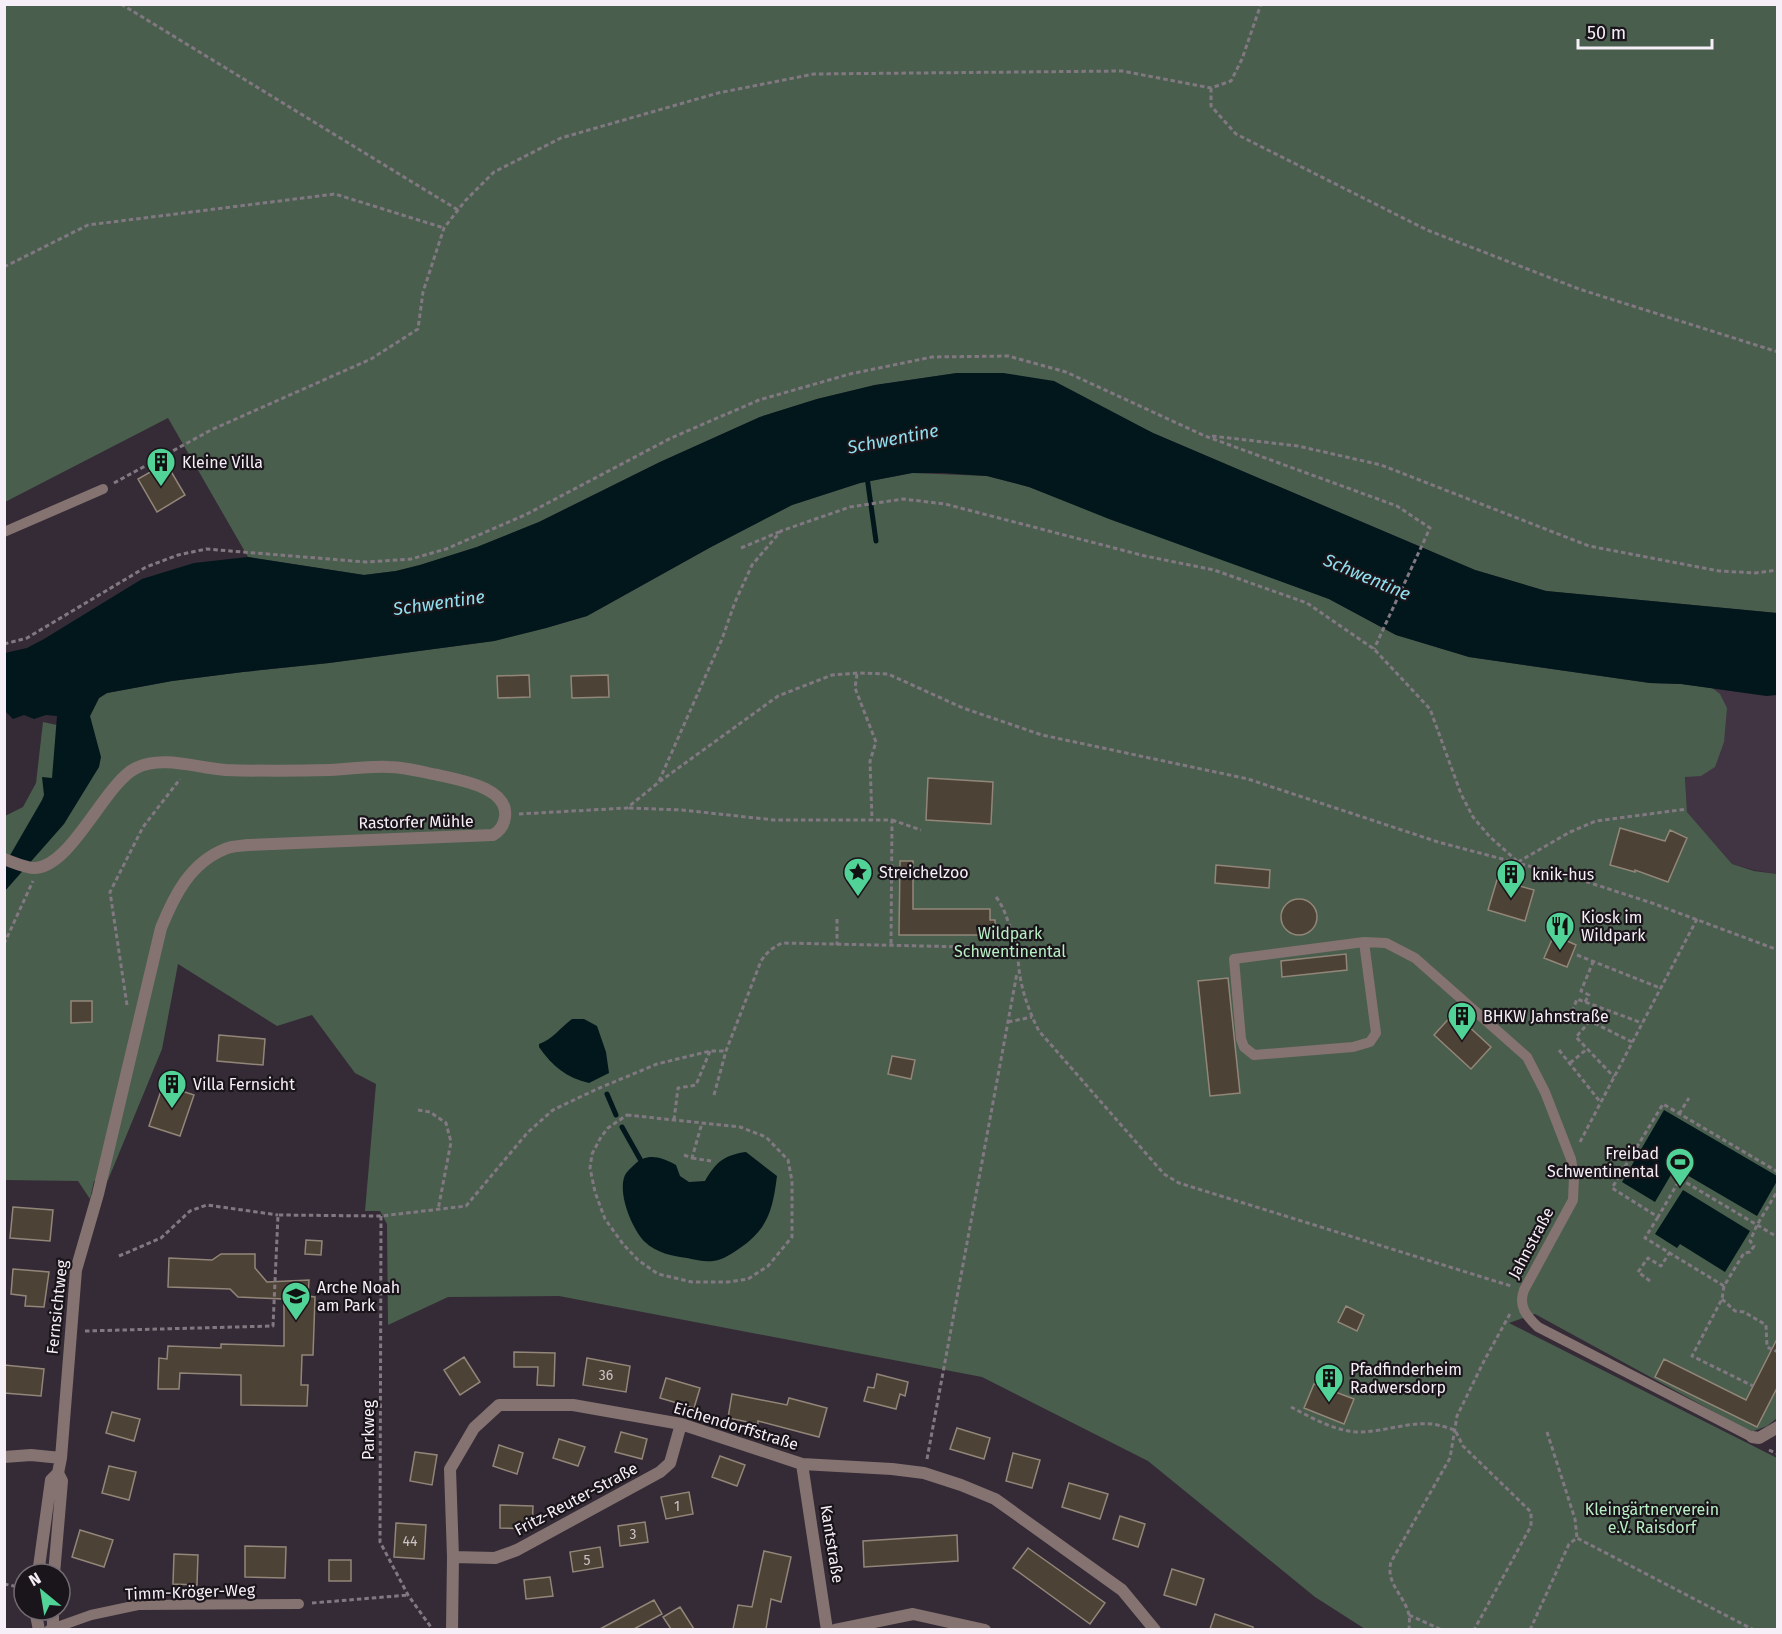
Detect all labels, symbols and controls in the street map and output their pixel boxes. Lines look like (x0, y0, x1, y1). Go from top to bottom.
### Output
scale bar (1578, 12, 1712, 50)
text: 50 m (1587, 22, 1626, 44)
water label: Schwentine (845, 419, 940, 459)
building icon: Kleine Villa (145, 446, 177, 488)
place label: Kleine Villa (182, 453, 263, 472)
water label: Schwentine (1319, 548, 1414, 605)
water label: Schwentine (391, 586, 486, 620)
street label: Rastorfer Mühle (358, 811, 474, 833)
place icon: Streichelzoo (842, 856, 874, 898)
building icon: knik-hus (1495, 858, 1527, 900)
place label: Streichelzoo (879, 863, 969, 882)
place label: knik-hus (1532, 865, 1594, 884)
place label: Kiosk im Wildpark (1581, 908, 1646, 945)
restaurant icon: Kiosk im Wildpark (1544, 910, 1576, 952)
park label: Wildpark Schwentinental (954, 924, 1066, 961)
building icon: BHKW Jahnstraße (1446, 1000, 1478, 1042)
place label: BHKW Jahnstraße (1483, 1007, 1609, 1026)
building icon: Villa Fernsicht (156, 1068, 188, 1110)
place label: Villa Fernsicht (193, 1075, 295, 1094)
place label: Freibad Schwentinental (1547, 1144, 1659, 1181)
sports icon: Freibad Schwentinental (1664, 1146, 1696, 1188)
street label: Jahnstraße (1504, 1204, 1558, 1282)
street label: Fernsichtweg (43, 1258, 71, 1355)
place label: Arche Noah am Park (317, 1278, 400, 1315)
school or university icon: Arche Noah am Park (280, 1280, 312, 1322)
place label: Pfadfinderheim Radwersdorp (1350, 1360, 1462, 1397)
building icon: Pfadfinderheim Radwersdorp (1313, 1362, 1345, 1404)
house number: 36 (599, 1367, 613, 1384)
street label: Eichendorffstraße (671, 1398, 801, 1454)
street label: Parkweg (359, 1399, 378, 1460)
street label: Fritz-Reuter-Straße (511, 1458, 641, 1540)
house number: 1 (674, 1498, 680, 1515)
park label: Kleingärtnerverein e.V. Raisdorf (1585, 1500, 1719, 1537)
street label: Kantstraße (816, 1504, 848, 1584)
house number: 3 (630, 1526, 637, 1543)
house number: 44 (403, 1533, 418, 1550)
house number: 5 (583, 1552, 591, 1569)
north arrow (12, 1562, 72, 1622)
text: N (25, 1569, 44, 1590)
street label: Timm-Kröger-Weg (125, 1580, 256, 1604)

